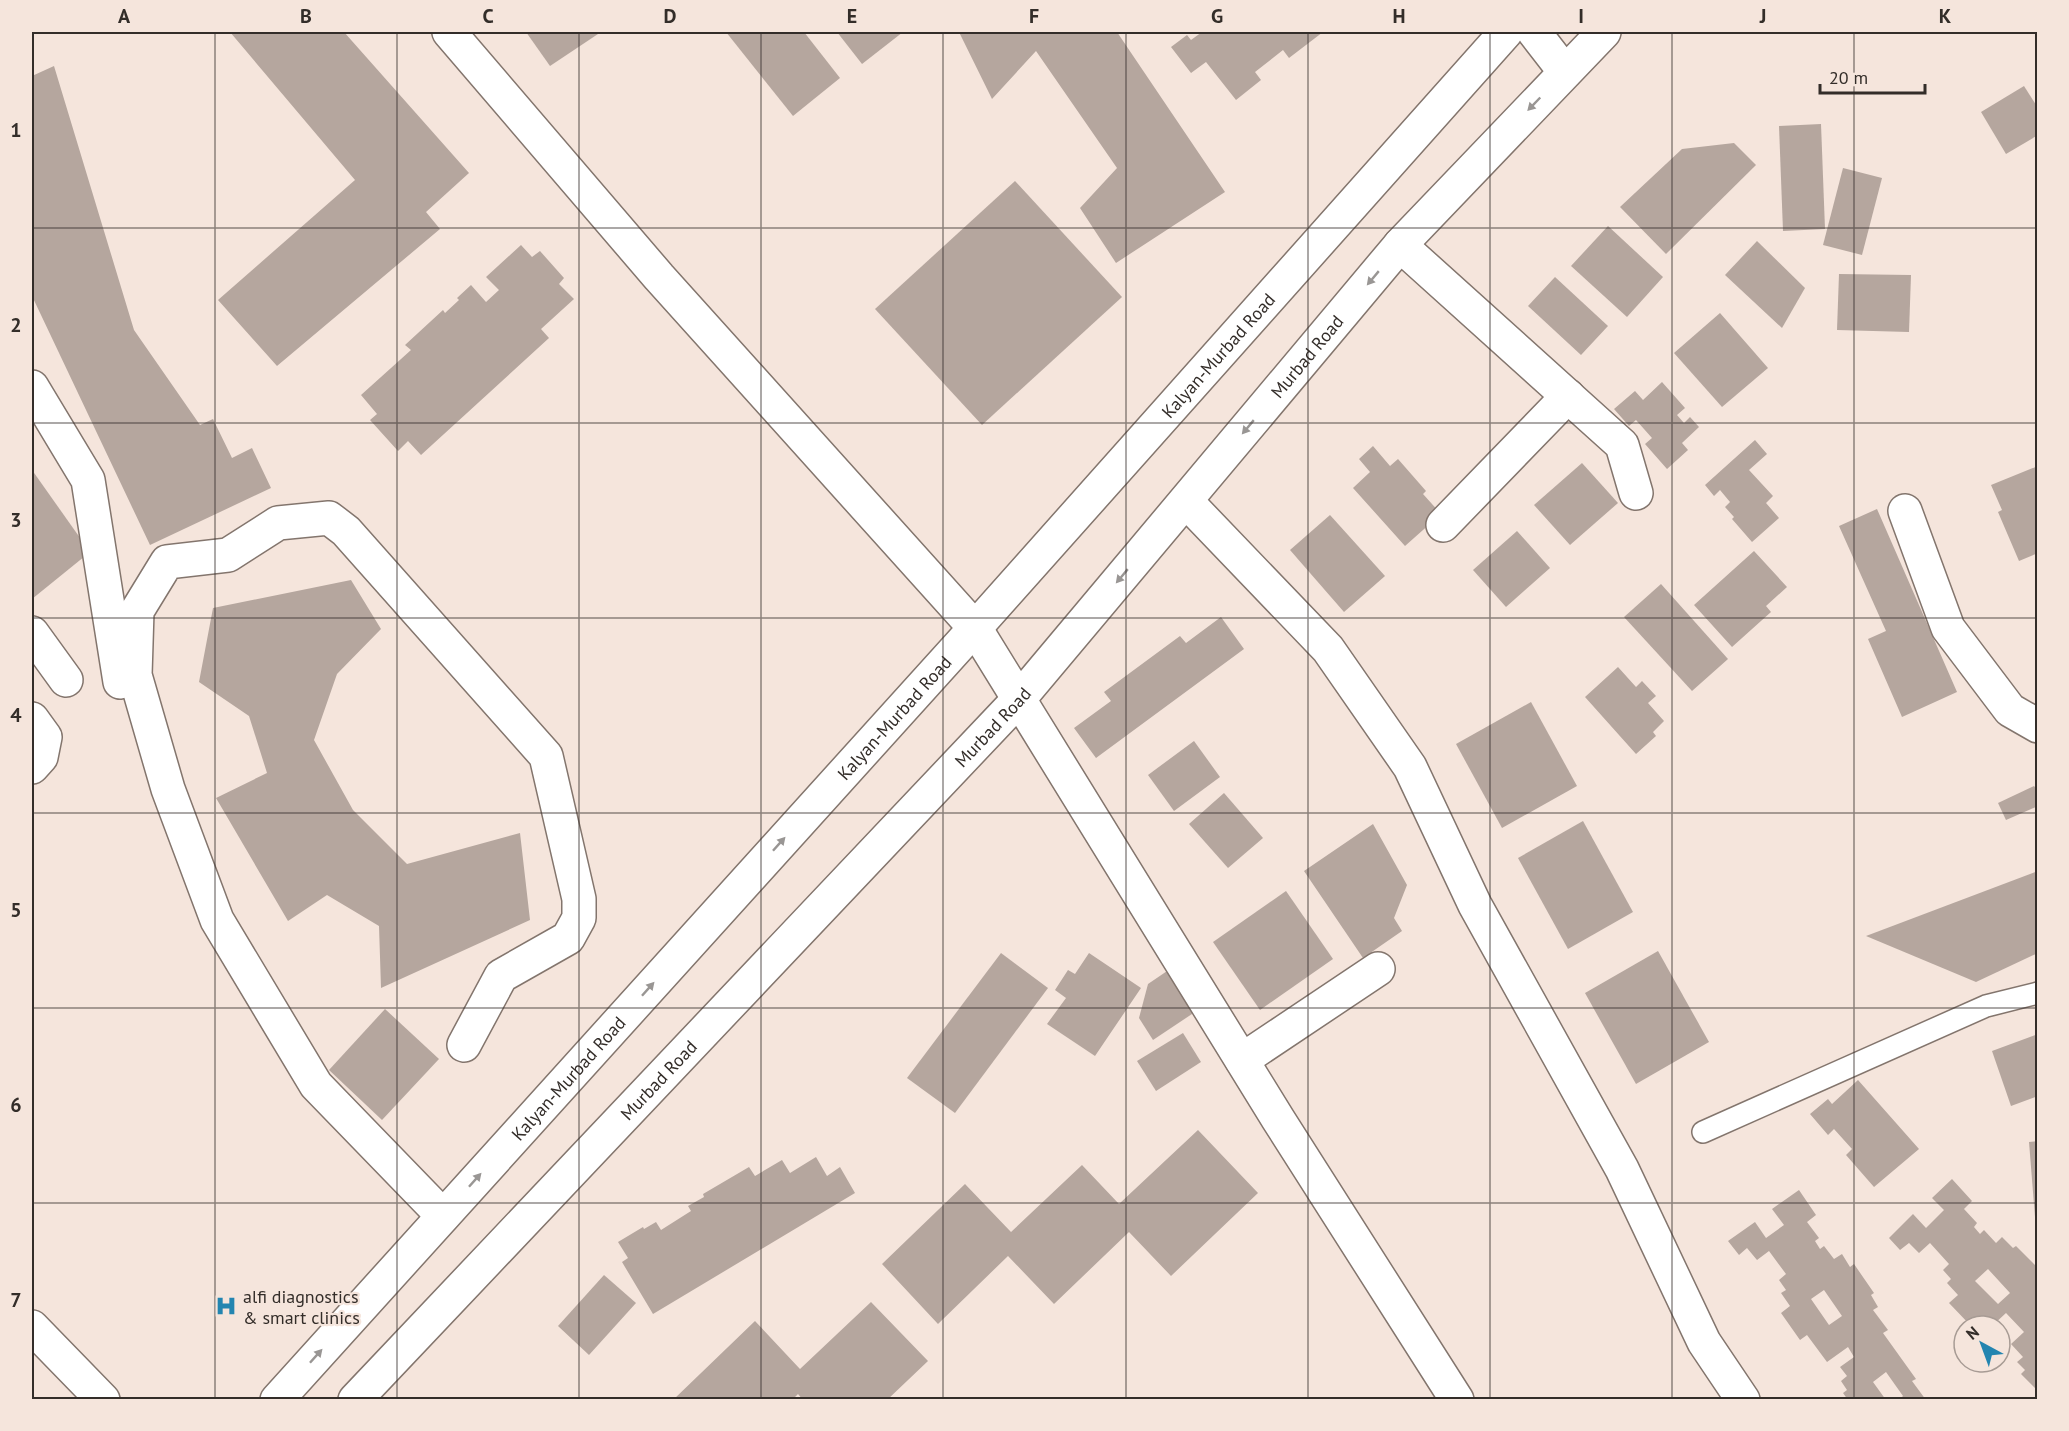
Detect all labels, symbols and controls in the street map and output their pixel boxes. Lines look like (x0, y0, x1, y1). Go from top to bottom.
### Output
text: A (118, 3, 131, 29)
text: B (300, 3, 312, 29)
text: C (482, 3, 494, 29)
text: D (664, 3, 677, 29)
text: E (847, 3, 857, 29)
text: F (1029, 3, 1039, 29)
text: G (1211, 3, 1223, 29)
text: H (1392, 3, 1406, 29)
text: I (1578, 3, 1584, 29)
text: J (1759, 3, 1766, 29)
text: K (1939, 3, 1952, 29)
scale bar (1820, 57, 1925, 95)
text: 20 m (1829, 66, 1868, 89)
one-way arrow (1528, 96, 1541, 111)
text: 1 (10, 117, 22, 143)
one-way arrow (1367, 270, 1380, 285)
street label: Kalyan-Murbad Road (1156, 288, 1280, 423)
street label: Murbad Road (1265, 310, 1348, 402)
text: 2 (10, 312, 22, 338)
one-way arrow (1242, 419, 1255, 434)
text: 3 (10, 507, 22, 533)
one-way arrow (1116, 568, 1129, 584)
street label: Kalyan-Murbad Road (832, 651, 956, 785)
street label: Murbad Road (949, 682, 1036, 772)
text: 4 (10, 702, 22, 728)
one-way arrow (772, 837, 785, 852)
text: 5 (10, 897, 22, 923)
one-way arrow (641, 981, 655, 996)
street label: Kalyan-Murbad Road (506, 1011, 630, 1145)
street label: Murbad Road (615, 1035, 701, 1125)
text: 6 (10, 1092, 22, 1118)
one-way arrow (468, 1173, 481, 1188)
place label: alfi diagnostics & smart clinics (243, 1285, 360, 1329)
text: 7 (10, 1287, 22, 1313)
hospital icon: alfi diagnostics & smart clinics (214, 1294, 238, 1318)
north arrow (1952, 1314, 2012, 1374)
text: N (1962, 1322, 1983, 1344)
one-way arrow (309, 1349, 322, 1364)

